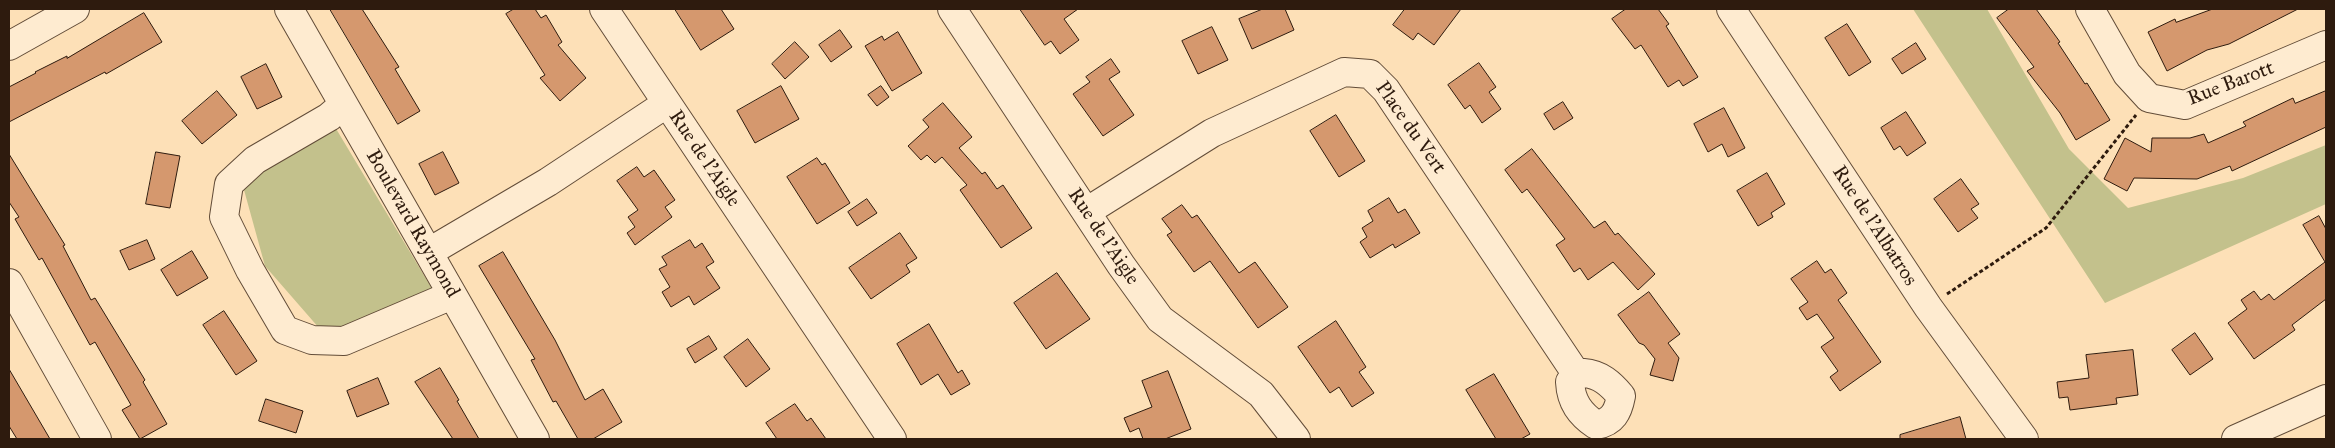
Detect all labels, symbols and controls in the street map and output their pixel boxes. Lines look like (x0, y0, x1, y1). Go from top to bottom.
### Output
street label: Rue Barott (2184, 57, 2278, 111)
street label: Place du Vert (1370, 77, 1450, 179)
street label: Rue de l'Aigle (663, 106, 745, 212)
street label: Boulevard Raymond (360, 146, 464, 302)
street label: Rue de l'Albatros (1826, 161, 1922, 291)
street label: Rue de l'Aigle (1062, 184, 1144, 290)

